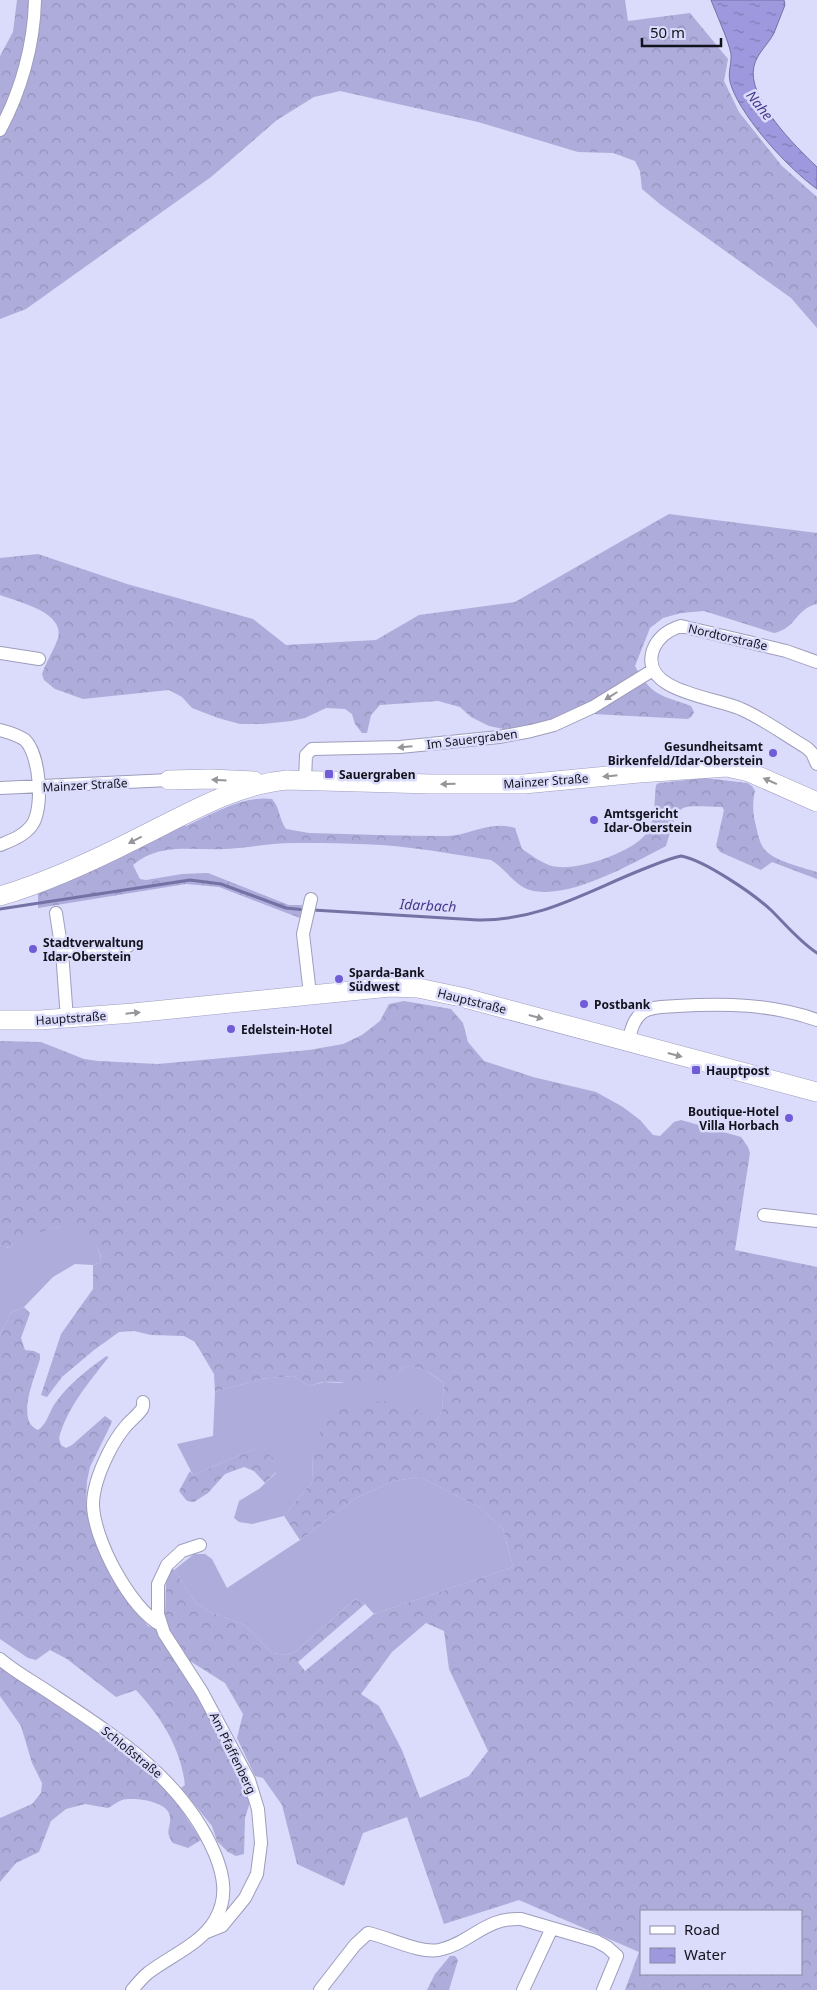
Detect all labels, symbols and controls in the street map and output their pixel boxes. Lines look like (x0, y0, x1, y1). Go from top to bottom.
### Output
scale bar (642, 15, 721, 47)
text: 50 m (650, 22, 685, 42)
water label: Nahe (742, 86, 778, 124)
street label: Nordtorstraße (687, 620, 770, 654)
one-way arrow (605, 691, 618, 701)
street label: Im Sauergraben (426, 725, 518, 753)
place label: Gesundheitsamt Birkenfeld/Idar-Oberstein (608, 738, 763, 769)
one-way arrow (397, 743, 413, 751)
marker: Gesundheitsamt Birkenfeld/Idar-Oberstein (767, 747, 779, 759)
place label: Sauergraben (339, 766, 415, 783)
marker: Sauergraben (323, 768, 335, 780)
street label: Mainzer Straße (503, 770, 589, 792)
one-way arrow (602, 772, 618, 780)
street label: Mainzer Straße (42, 774, 128, 796)
one-way arrow (211, 775, 227, 783)
one-way arrow (763, 777, 777, 785)
one-way arrow (440, 780, 456, 788)
place label: Amtsgericht Idar-Oberstein (604, 805, 692, 836)
marker: Amtsgericht Idar-Oberstein (588, 814, 600, 826)
one-way arrow (127, 836, 142, 844)
water label: Idarbach (398, 894, 457, 916)
place label: Stadtverwaltung Idar-Oberstein (43, 934, 144, 965)
marker: Stadtverwaltung Idar-Oberstein (27, 943, 39, 955)
place label: Sparda-Bank Südwest (349, 964, 425, 995)
marker: Sparda-Bank Südwest (333, 973, 345, 985)
street label: Hauptstraße (436, 984, 509, 1018)
place label: Postbank (594, 996, 651, 1013)
marker: Postbank (578, 998, 590, 1010)
street label: Hauptstraße (35, 1007, 107, 1029)
one-way arrow (126, 1009, 142, 1017)
one-way arrow (528, 1013, 543, 1021)
place label: Edelstein-Hotel (241, 1021, 332, 1038)
marker: Edelstein-Hotel (225, 1023, 237, 1035)
one-way arrow (668, 1051, 683, 1059)
place label: Hauptpost (706, 1062, 769, 1079)
marker: Hauptpost (690, 1064, 702, 1076)
place label: Boutique-Hotel Villa Horbach (688, 1103, 779, 1134)
marker: Boutique-Hotel Villa Horbach (783, 1112, 795, 1124)
street label: Am Pfaffenberg (206, 1709, 260, 1797)
street label: Schloßstraße (98, 1722, 166, 1782)
legend (640, 1910, 802, 1975)
text: Road (684, 1919, 720, 1939)
text: Water (684, 1944, 726, 1964)

